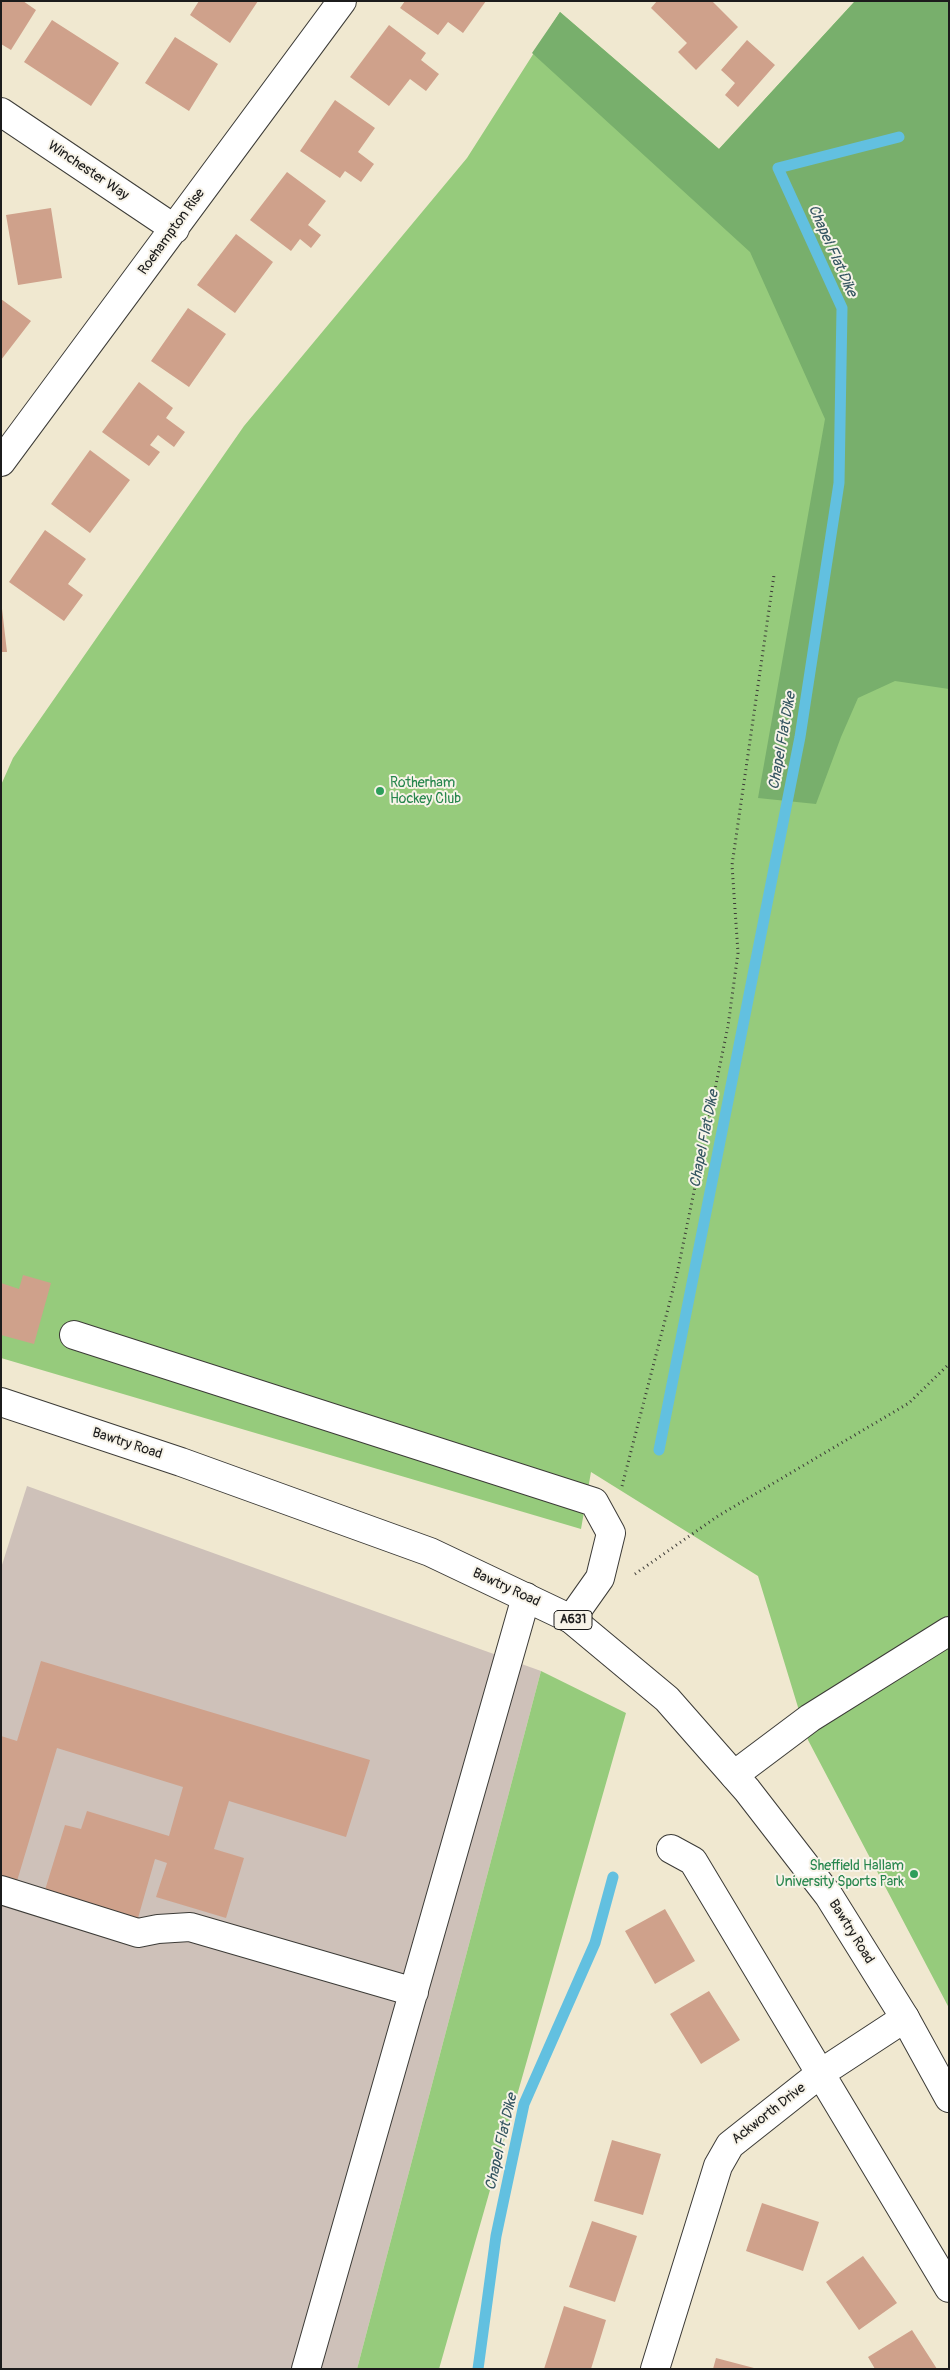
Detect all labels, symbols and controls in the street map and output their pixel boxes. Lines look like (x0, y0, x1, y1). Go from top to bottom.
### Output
street label: Winchester Way (44, 138, 132, 204)
street label: Roehampton Rise (135, 186, 209, 278)
water label: Chapel Flat Dike (804, 202, 860, 300)
water label: Chapel Flat Dike (766, 691, 800, 791)
place label: Rotherham Hockey Club (390, 775, 461, 808)
marker: Rotherham Hockey Club (374, 785, 386, 797)
water label: Chapel Flat Dike (687, 1089, 723, 1189)
street label: Bawtry Road (90, 1425, 164, 1463)
street label: Bawtry Road (470, 1565, 542, 1611)
road number: A631 (554, 1610, 592, 1630)
place label: Sheffield Hallam University Sports Park (776, 1858, 904, 1890)
marker: Sheffield Hallam University Sports Park (908, 1868, 920, 1880)
street label: Bawtry Road (825, 1897, 877, 1967)
street label: Ackworth Drive (729, 2080, 809, 2148)
water label: Chapel Flat Dike (482, 2092, 522, 2192)

